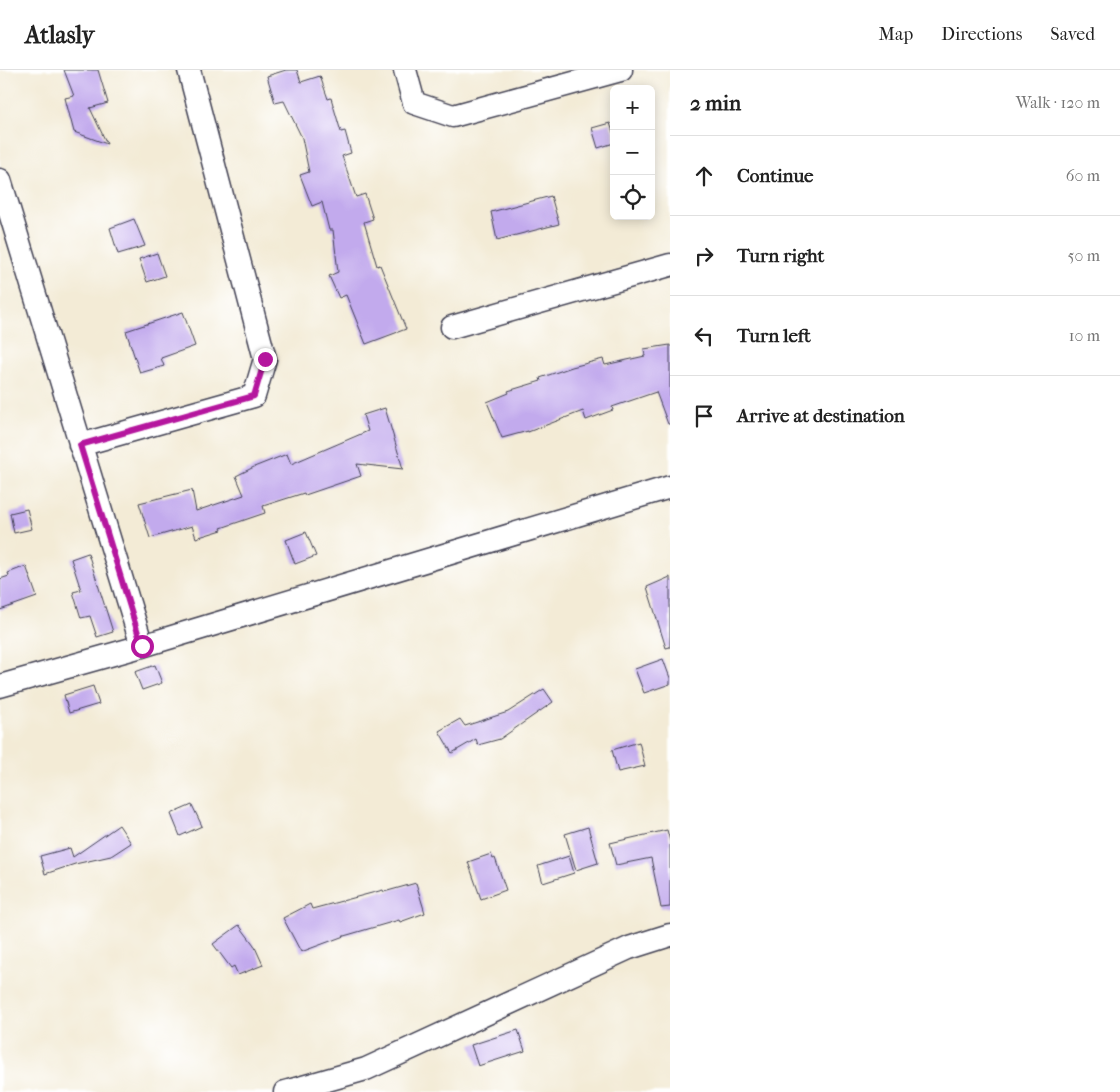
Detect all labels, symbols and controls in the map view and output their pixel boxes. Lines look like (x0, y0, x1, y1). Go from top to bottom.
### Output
text: Atlasly (25, 21, 94, 49)
text: Map (879, 24, 913, 45)
text: Directions (941, 24, 1022, 45)
text: Saved (1050, 24, 1095, 45)
map controls (610, 85, 655, 220)
button: + (610, 85, 655, 130)
text: 2 min (690, 91, 741, 115)
text: Walk · 120 m (1016, 93, 1100, 112)
button: − (610, 130, 655, 175)
icon: ahead (690, 162, 718, 190)
text: Continue (737, 165, 813, 187)
text: 60 m (1066, 166, 1100, 185)
button: locate (610, 175, 655, 220)
icon: right (690, 242, 718, 270)
text: Turn right (737, 245, 824, 267)
text: 50 m (1068, 246, 1100, 265)
icon: left (690, 322, 718, 350)
text: Turn left (737, 325, 811, 347)
text: 10 m (1069, 326, 1100, 345)
route end (254, 348, 277, 371)
icon: arrive (690, 402, 718, 430)
text: Arrive at destination (737, 405, 905, 427)
route start (131, 635, 154, 658)

